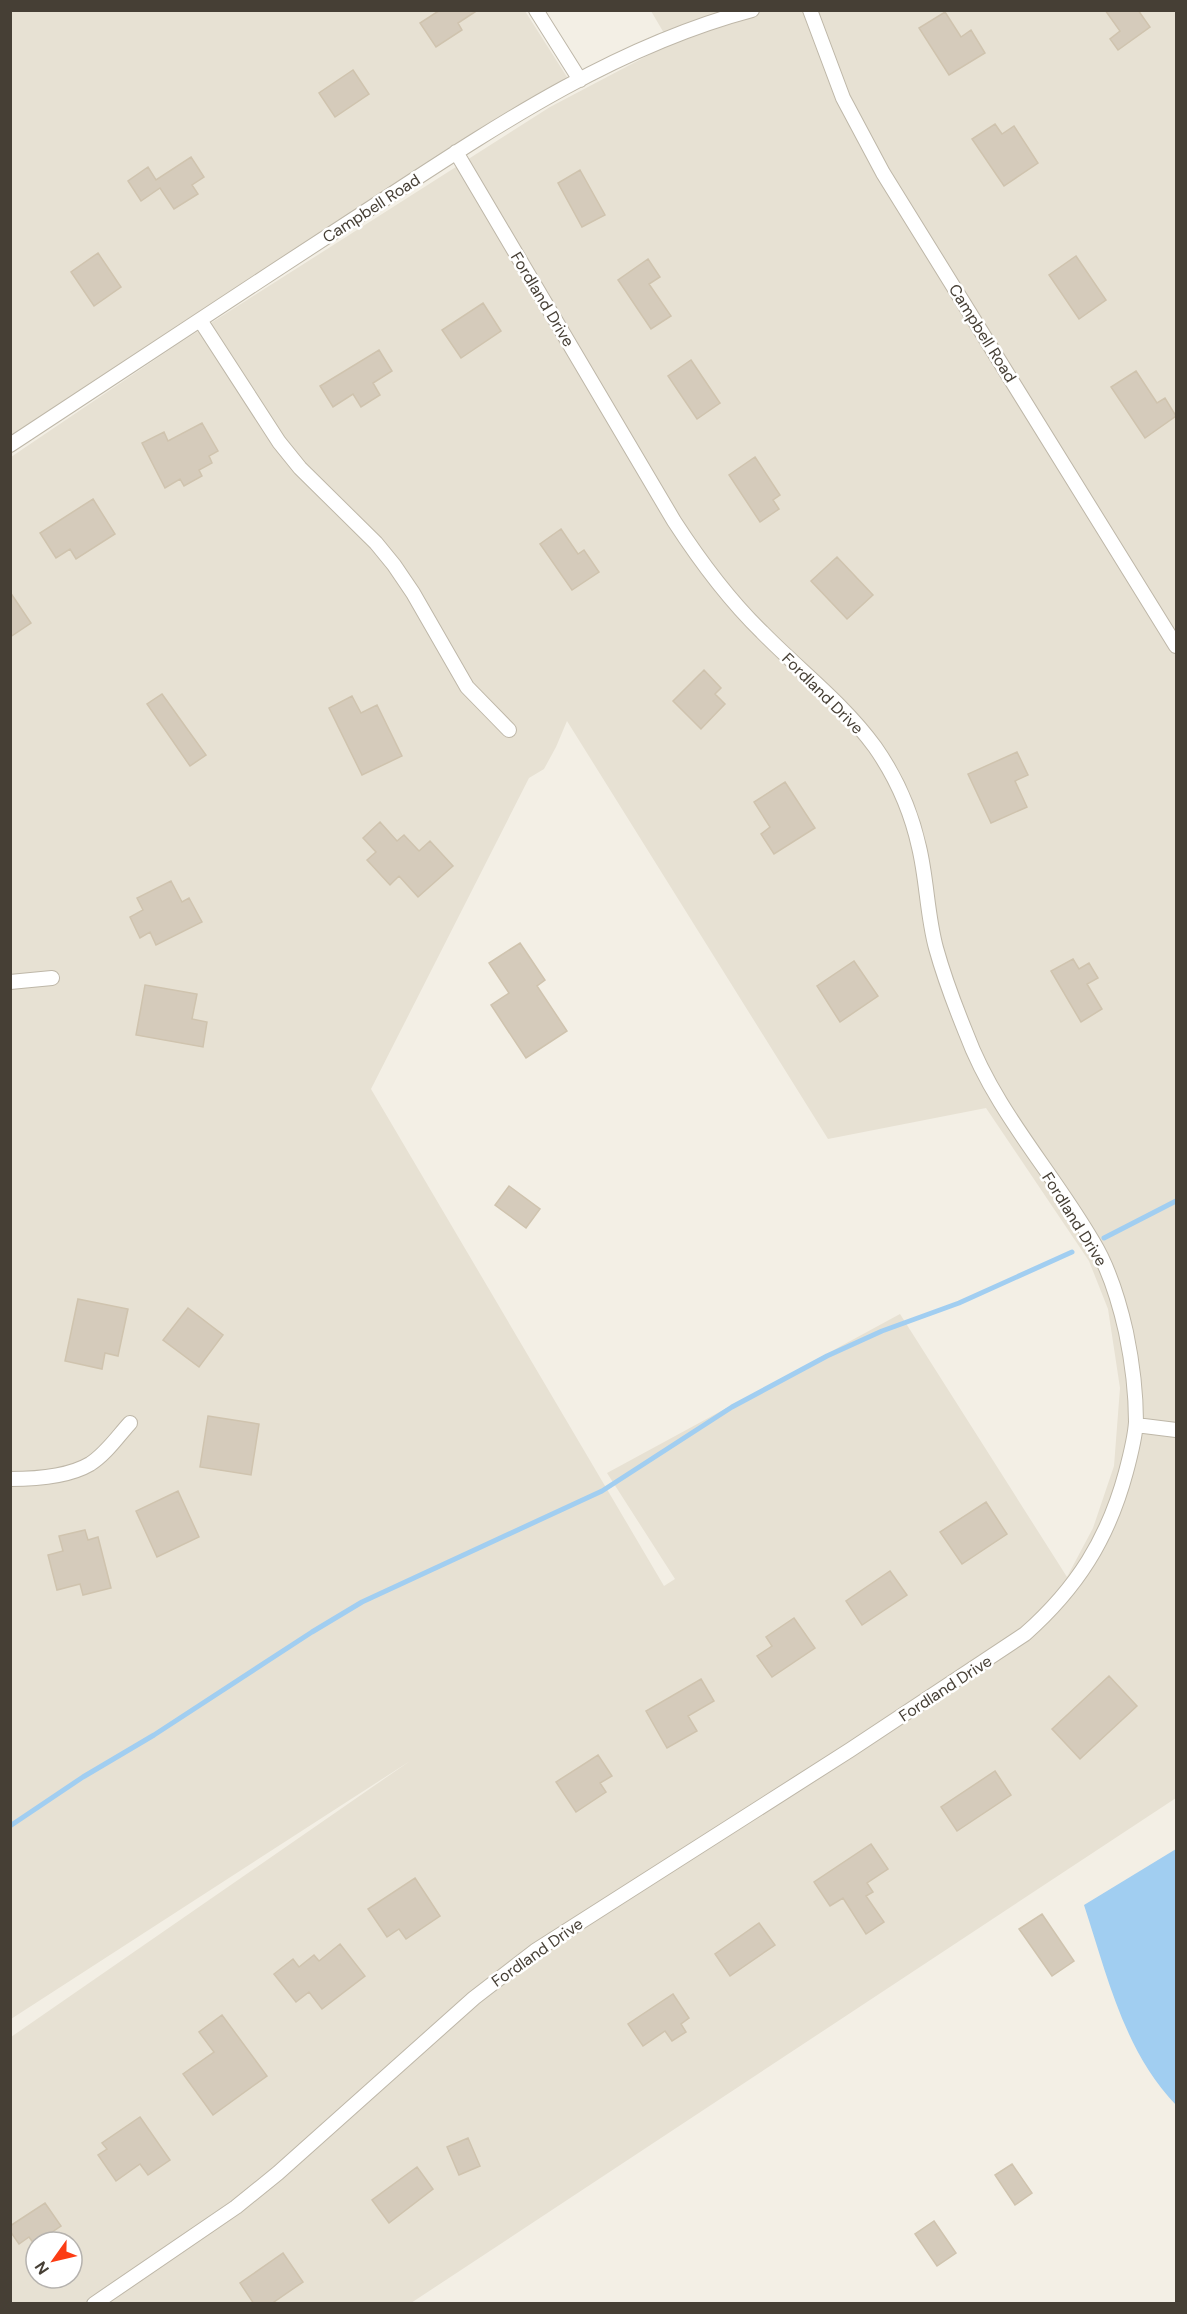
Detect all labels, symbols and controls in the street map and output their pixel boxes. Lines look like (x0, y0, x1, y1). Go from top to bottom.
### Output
street label: Campbell Road (319, 169, 424, 248)
street label: Fordland Drive (506, 248, 579, 351)
street label: Campbell Road (944, 280, 1021, 386)
street label: Fordland Drive (777, 648, 868, 739)
street label: Fordland Drive (1037, 1168, 1112, 1270)
street label: Fordland Drive (895, 1650, 996, 1726)
street label: Fordland Drive (487, 1913, 587, 1992)
north arrow (24, 2230, 84, 2290)
text: N (30, 2257, 54, 2279)

